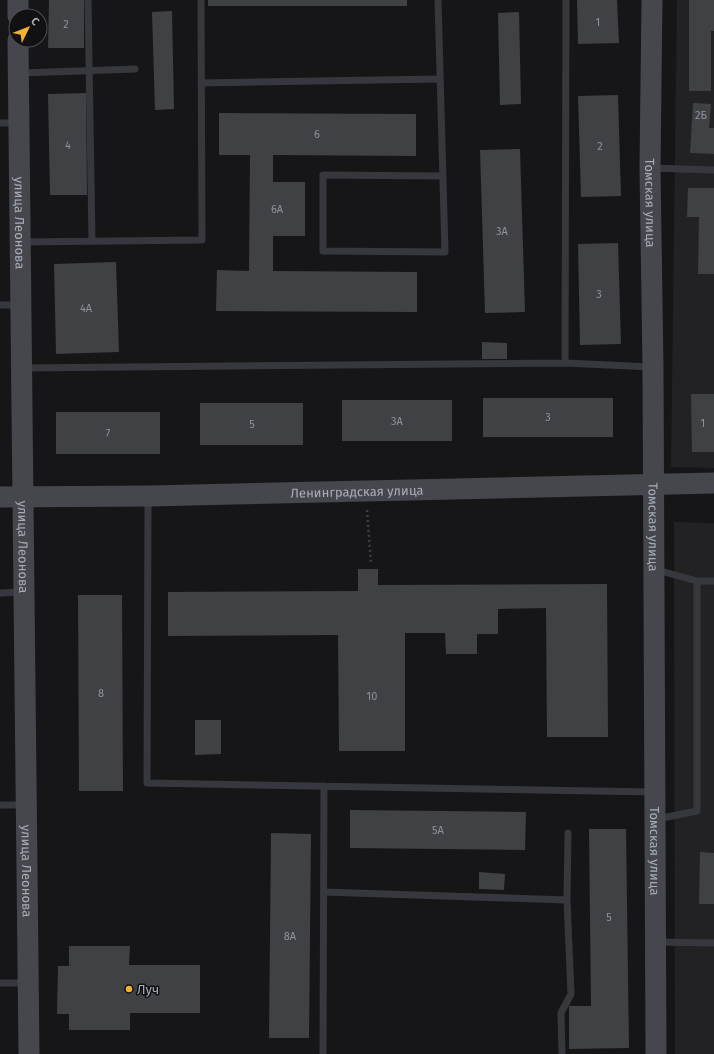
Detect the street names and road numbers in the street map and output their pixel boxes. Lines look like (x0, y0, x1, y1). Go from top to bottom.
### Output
street label: Томская улица (642, 158, 658, 248)
street label: улица Леонова (11, 177, 27, 269)
street label: Томская улица (646, 482, 661, 572)
street label: Ленинградская улица (290, 483, 424, 501)
street label: улица Леонова (15, 501, 31, 593)
street label: Томская улица (647, 806, 662, 896)
street label: улица Леонова (19, 825, 35, 917)

